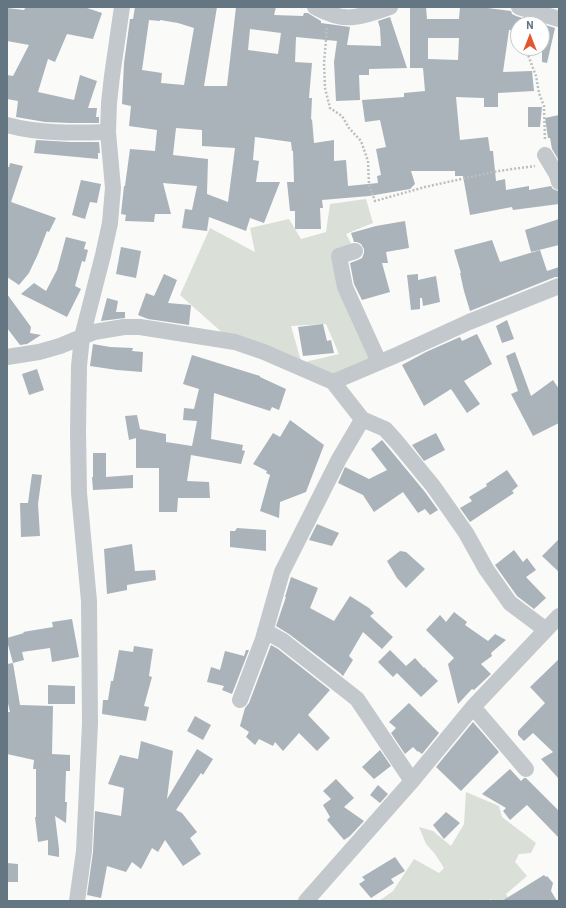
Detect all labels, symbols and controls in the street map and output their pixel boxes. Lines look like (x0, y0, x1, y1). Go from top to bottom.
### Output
north arrow (510, 16, 550, 56)
text: N (526, 18, 534, 31)

